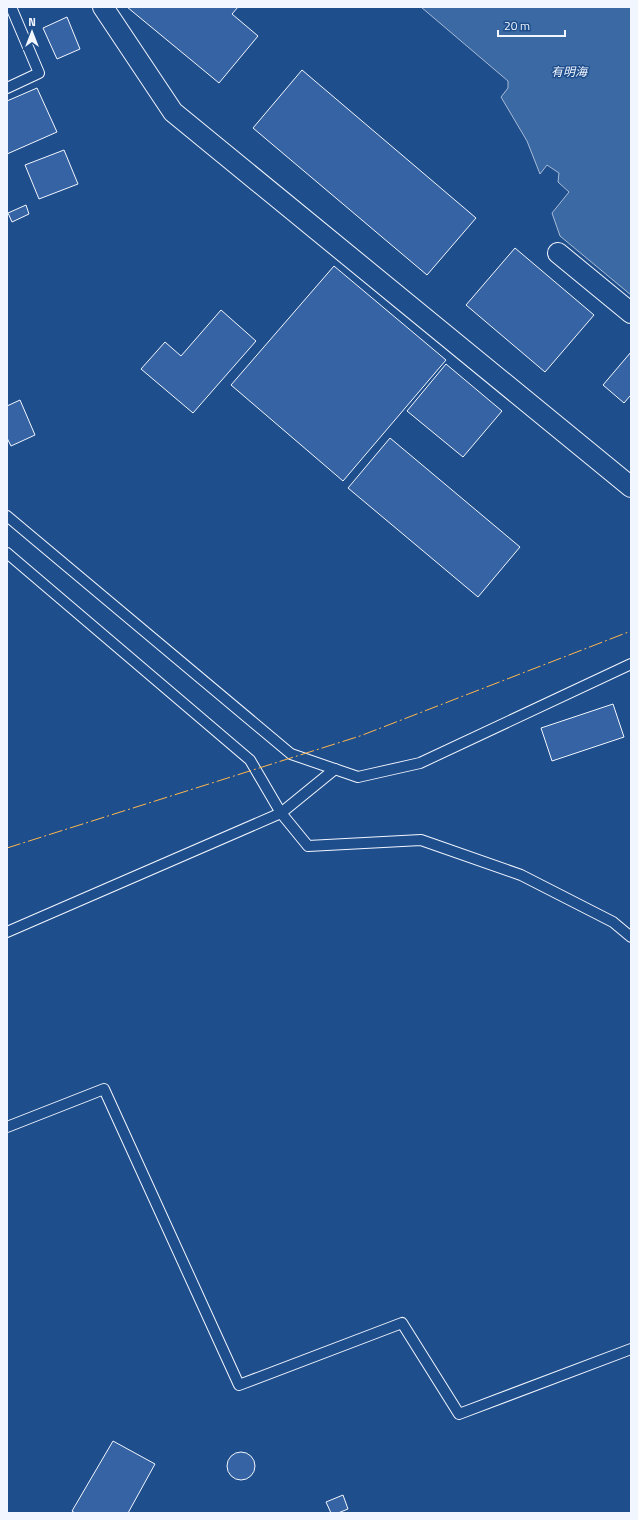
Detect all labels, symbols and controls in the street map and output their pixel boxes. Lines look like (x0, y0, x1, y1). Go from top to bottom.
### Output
north arrow (12, 12, 52, 52)
scale bar (498, 12, 565, 38)
text: N (28, 14, 36, 30)
text: 20 m (504, 16, 530, 35)
water label: 有明海 (551, 62, 589, 81)

